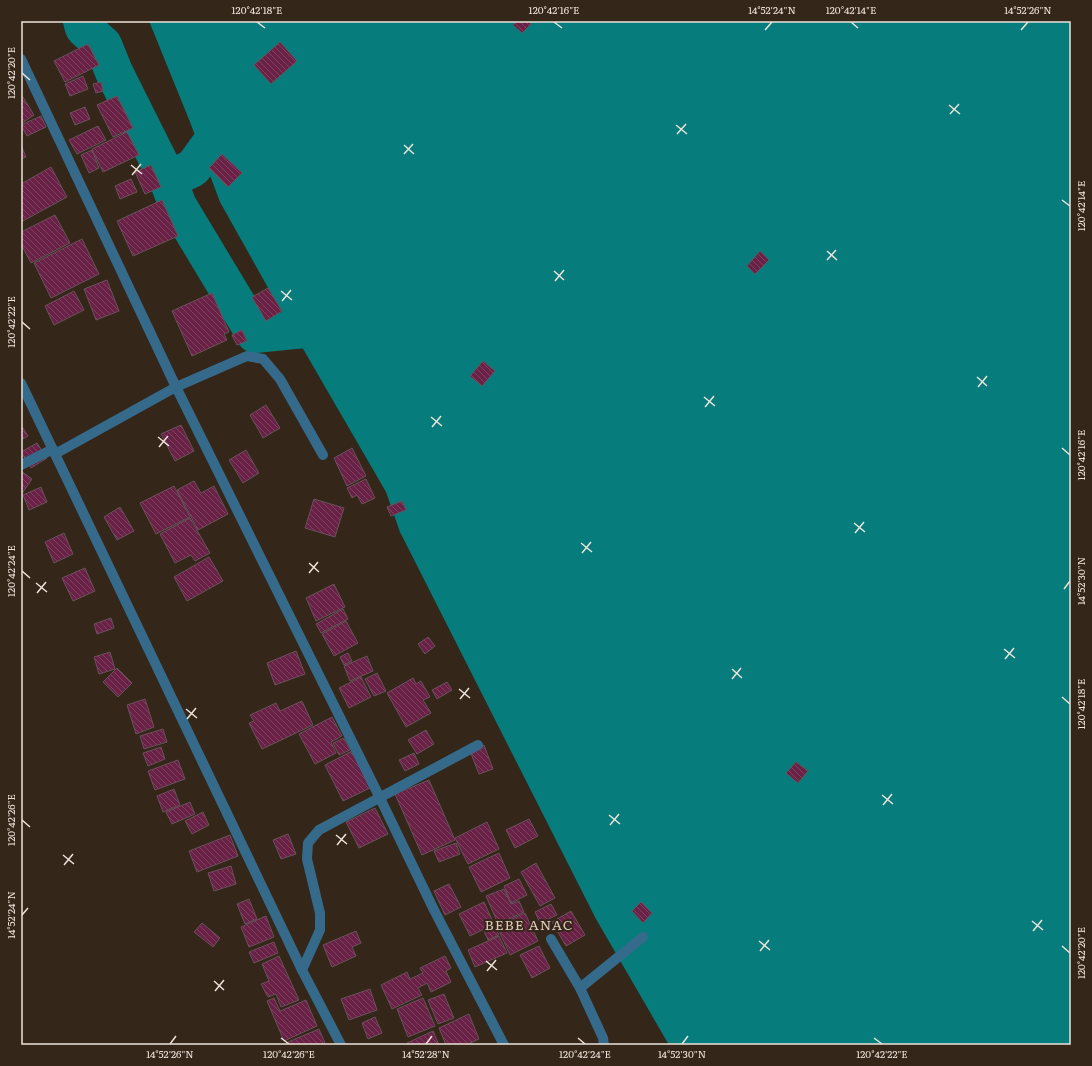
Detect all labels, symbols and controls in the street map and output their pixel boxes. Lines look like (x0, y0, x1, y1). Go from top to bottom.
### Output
text: 120°42'18"E (232, 2, 282, 17)
text: 120°42'16"E (529, 2, 579, 17)
text: 14°52'24"N (748, 2, 796, 17)
text: 120°42'14"E (826, 2, 876, 17)
text: 14°52'26"N (1004, 2, 1052, 17)
text: 120°42'20"E (3, 47, 18, 99)
text: 120°42'14"E (1073, 181, 1088, 231)
text: 120°42'22"E (3, 296, 18, 348)
text: 120°42'16"E (1073, 430, 1088, 480)
text: 120°42'24"E (3, 545, 18, 597)
text: 14°52'30"N (1073, 557, 1088, 605)
text: 120°42'18"E (1073, 679, 1088, 729)
text: 120°42'26"E (3, 794, 18, 846)
text: 14°52'24"N (3, 891, 18, 939)
district label: BEBE ANAC (484, 914, 574, 934)
text: 120°42'20"E (1073, 927, 1088, 979)
text: 14°52'26"N (146, 1046, 194, 1061)
text: 120°42'26"E (263, 1046, 315, 1061)
text: 14°52'28"N (402, 1046, 450, 1061)
text: 120°42'24"E (559, 1046, 611, 1061)
text: 14°52'30"N (658, 1046, 706, 1061)
text: 120°42'22"E (856, 1046, 908, 1061)

